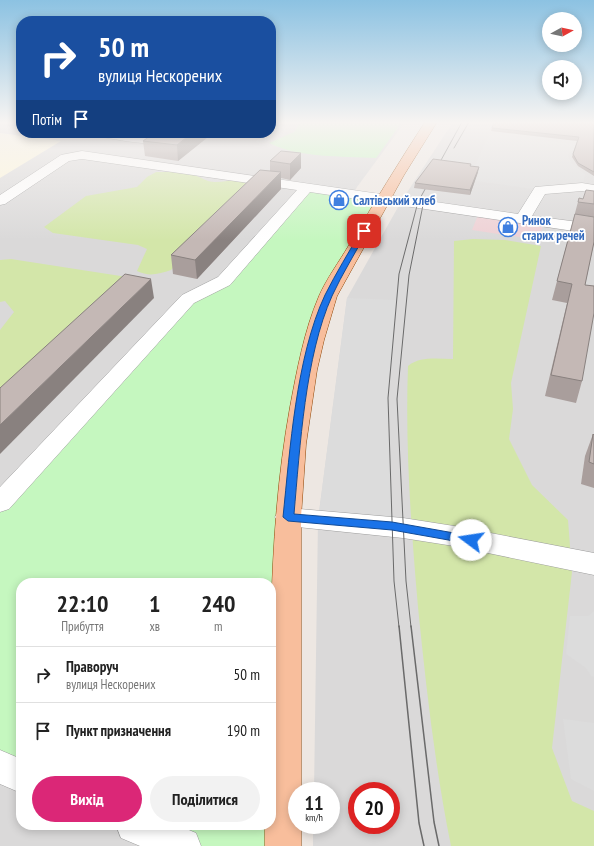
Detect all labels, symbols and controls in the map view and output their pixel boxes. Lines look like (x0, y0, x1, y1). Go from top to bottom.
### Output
north arrow (542, 12, 582, 52)
map controls (542, 12, 582, 100)
text: 50 m (98, 28, 149, 65)
icon: right (32, 32, 84, 84)
button: sound (542, 60, 582, 100)
text: вулиця Нескорених (98, 64, 222, 87)
icon: arrive (70, 108, 92, 130)
text: Потім (32, 110, 62, 129)
shop icon: Салтівський хлеб (328, 189, 350, 211)
place label: Салтівський хлеб (353, 192, 436, 209)
place label: Ринок старих речей (522, 212, 585, 244)
pin (347, 214, 381, 248)
shop icon: Ринок старих речей (497, 216, 519, 238)
icon: arrive (353, 220, 375, 242)
position arrow (450, 519, 492, 561)
text: 22:10 (57, 588, 108, 619)
text: 1 (149, 588, 160, 619)
text: 240 (201, 588, 235, 619)
text: Прибуття (61, 618, 104, 635)
text: хв (149, 618, 160, 635)
text: m (214, 618, 222, 635)
text: Праворуч (66, 657, 119, 676)
icon: right (32, 664, 54, 686)
text: 50 m (234, 665, 260, 684)
text: вулиця Нескорених (66, 676, 156, 693)
icon: arrive (32, 720, 54, 742)
text: Пункт призначення (66, 721, 171, 740)
text: 190 m (227, 721, 260, 740)
button: Вихід (32, 776, 142, 822)
button: Поділитися (150, 776, 260, 822)
speed limit sign: 20 (348, 782, 400, 834)
text: 11 (304, 790, 324, 816)
text: km/h (305, 811, 323, 824)

